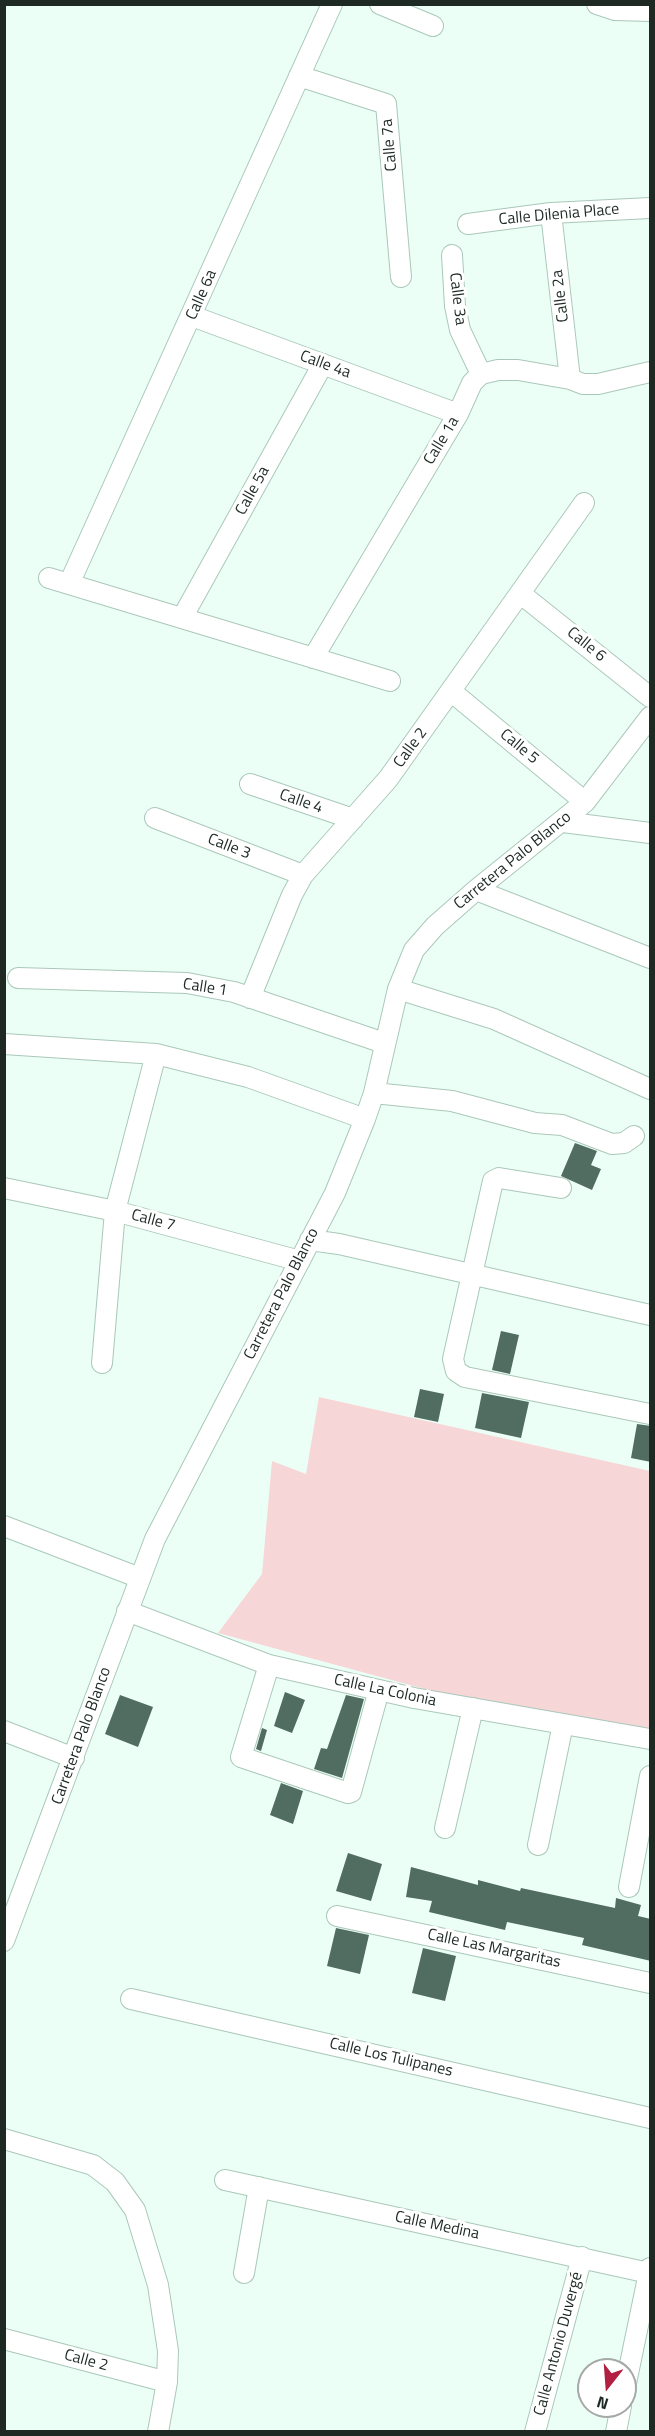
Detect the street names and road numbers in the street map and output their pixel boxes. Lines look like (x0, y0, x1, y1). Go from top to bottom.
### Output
street label: Calle 7a (378, 118, 402, 172)
street label: Calle Dilenia Place (498, 200, 620, 230)
street label: Calle 6a (183, 267, 221, 323)
street label: Calle 2a (548, 269, 574, 323)
street label: Calle 3a (444, 272, 470, 326)
street label: Calle 4a (297, 347, 353, 383)
street label: Calle 1a (420, 413, 464, 469)
street label: Calle 5a (232, 463, 274, 519)
street label: Calle 6 (563, 623, 609, 667)
street label: Calle 2 (390, 724, 432, 772)
street label: Calle 5 (496, 725, 542, 769)
street label: Calle 4 (277, 786, 325, 818)
street label: Carretera Palo Blanco (451, 808, 575, 914)
street label: Calle 3 (205, 830, 253, 864)
street label: Calle 1 (181, 975, 229, 1001)
street label: Calle 7 (129, 1206, 177, 1236)
street label: Carretera Palo Blanco (241, 1225, 323, 1363)
street label: Carretera Palo Blanco (48, 1665, 116, 1807)
street label: Calle La Colonia (332, 1671, 438, 1711)
street label: Calle Las Margaritas (426, 1926, 562, 1972)
street label: Calle Los Tulipanes (327, 2034, 455, 2082)
street label: Calle Medina (393, 2208, 481, 2244)
street label: Calle Antonio Duvergé (531, 2270, 587, 2418)
street label: Calle 2 (62, 2346, 110, 2376)

